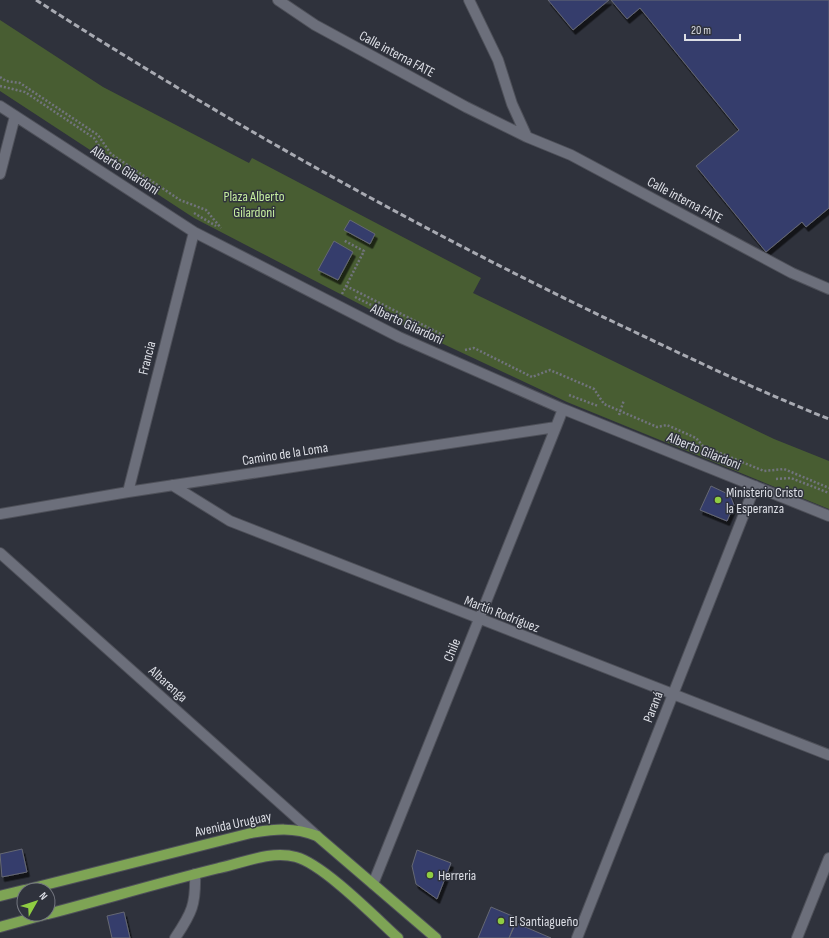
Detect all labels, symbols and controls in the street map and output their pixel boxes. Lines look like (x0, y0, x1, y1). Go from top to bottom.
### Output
scale bar (685, 16, 740, 42)
text: 20 m (691, 23, 711, 38)
street label: Calle interna FATE (356, 27, 438, 81)
street label: Alberto Gilardoni (87, 141, 162, 198)
street label: Calle interna FATE (644, 173, 726, 227)
park label: Plaza Alberto Gilardoni (224, 188, 285, 221)
street label: Alberto Gilardoni (367, 299, 446, 348)
street label: Francia (135, 339, 159, 377)
street label: Alberto Gilardoni (664, 428, 743, 474)
street label: Camino de la Loma (241, 439, 329, 469)
place label: Ministerio Cristo la Esperanza (726, 484, 804, 517)
marker: Ministerio Cristo la Esperanza (713, 495, 723, 505)
street label: Martín Rodríguez (462, 592, 542, 636)
street label: Chile (440, 636, 464, 664)
street label: Albarenga (144, 662, 191, 706)
street label: Paraná (639, 689, 667, 725)
street label: Avenida Uruguay (192, 807, 273, 841)
place label: Herreria (438, 867, 476, 884)
marker: Herreria (425, 870, 435, 880)
north arrow (16, 882, 56, 922)
text: N (36, 890, 50, 902)
place label: El Santiagueño (509, 913, 578, 930)
marker: El Santiagueño (496, 916, 506, 926)

